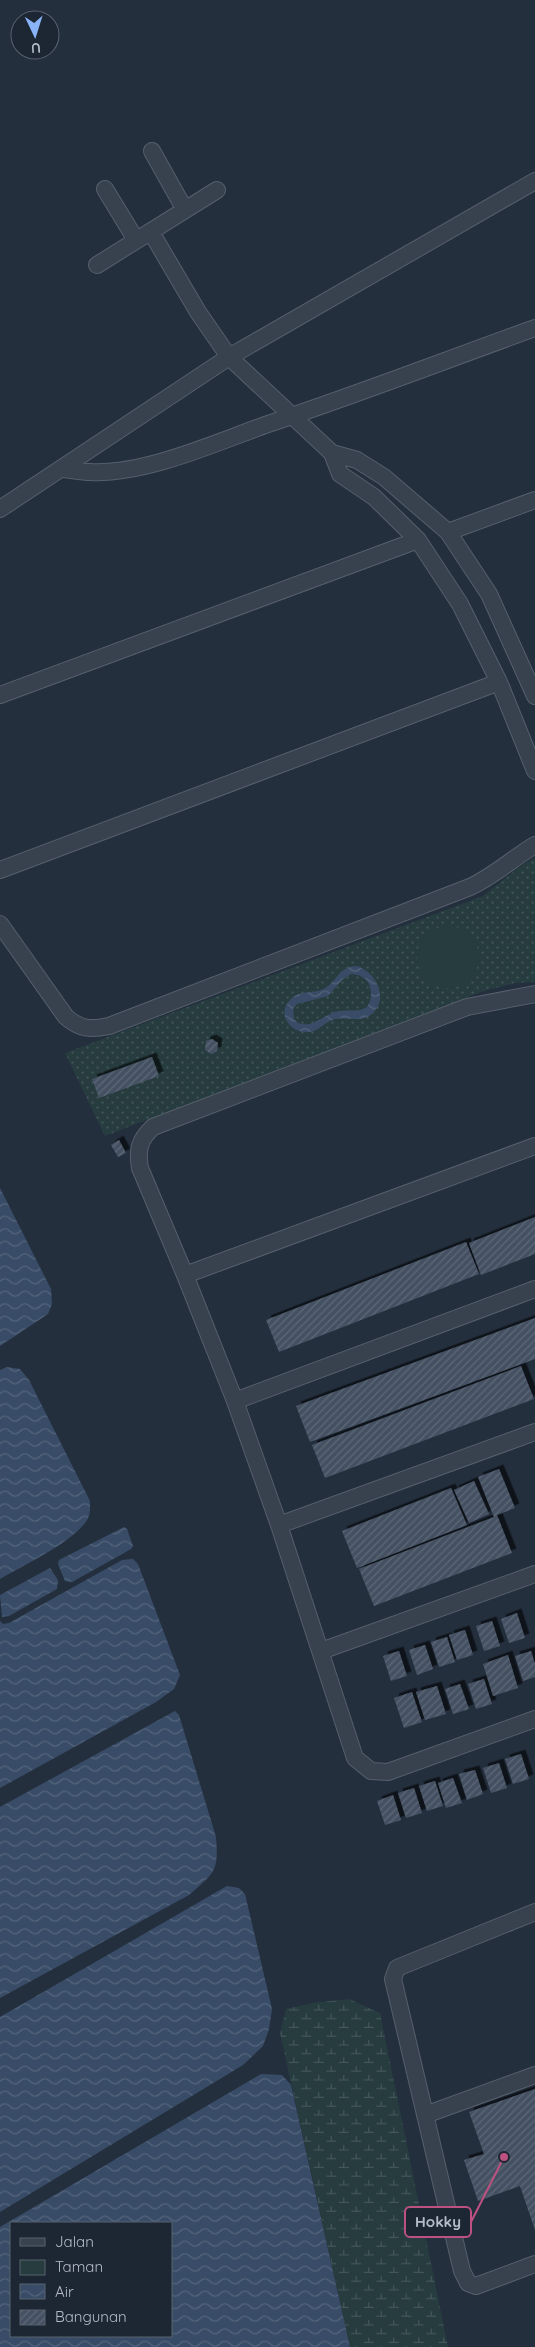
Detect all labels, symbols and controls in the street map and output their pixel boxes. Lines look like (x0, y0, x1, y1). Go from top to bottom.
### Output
north arrow (10, 10, 60, 60)
text: U (30, 39, 41, 57)
callout: Hokky (405, 2207, 471, 2237)
text: Hokky (415, 2212, 461, 2231)
legend (10, 2222, 172, 2337)
text: Jalan (55, 2232, 94, 2251)
text: Taman (55, 2257, 103, 2276)
text: Air (55, 2282, 74, 2301)
text: Bangunan (55, 2307, 127, 2326)

